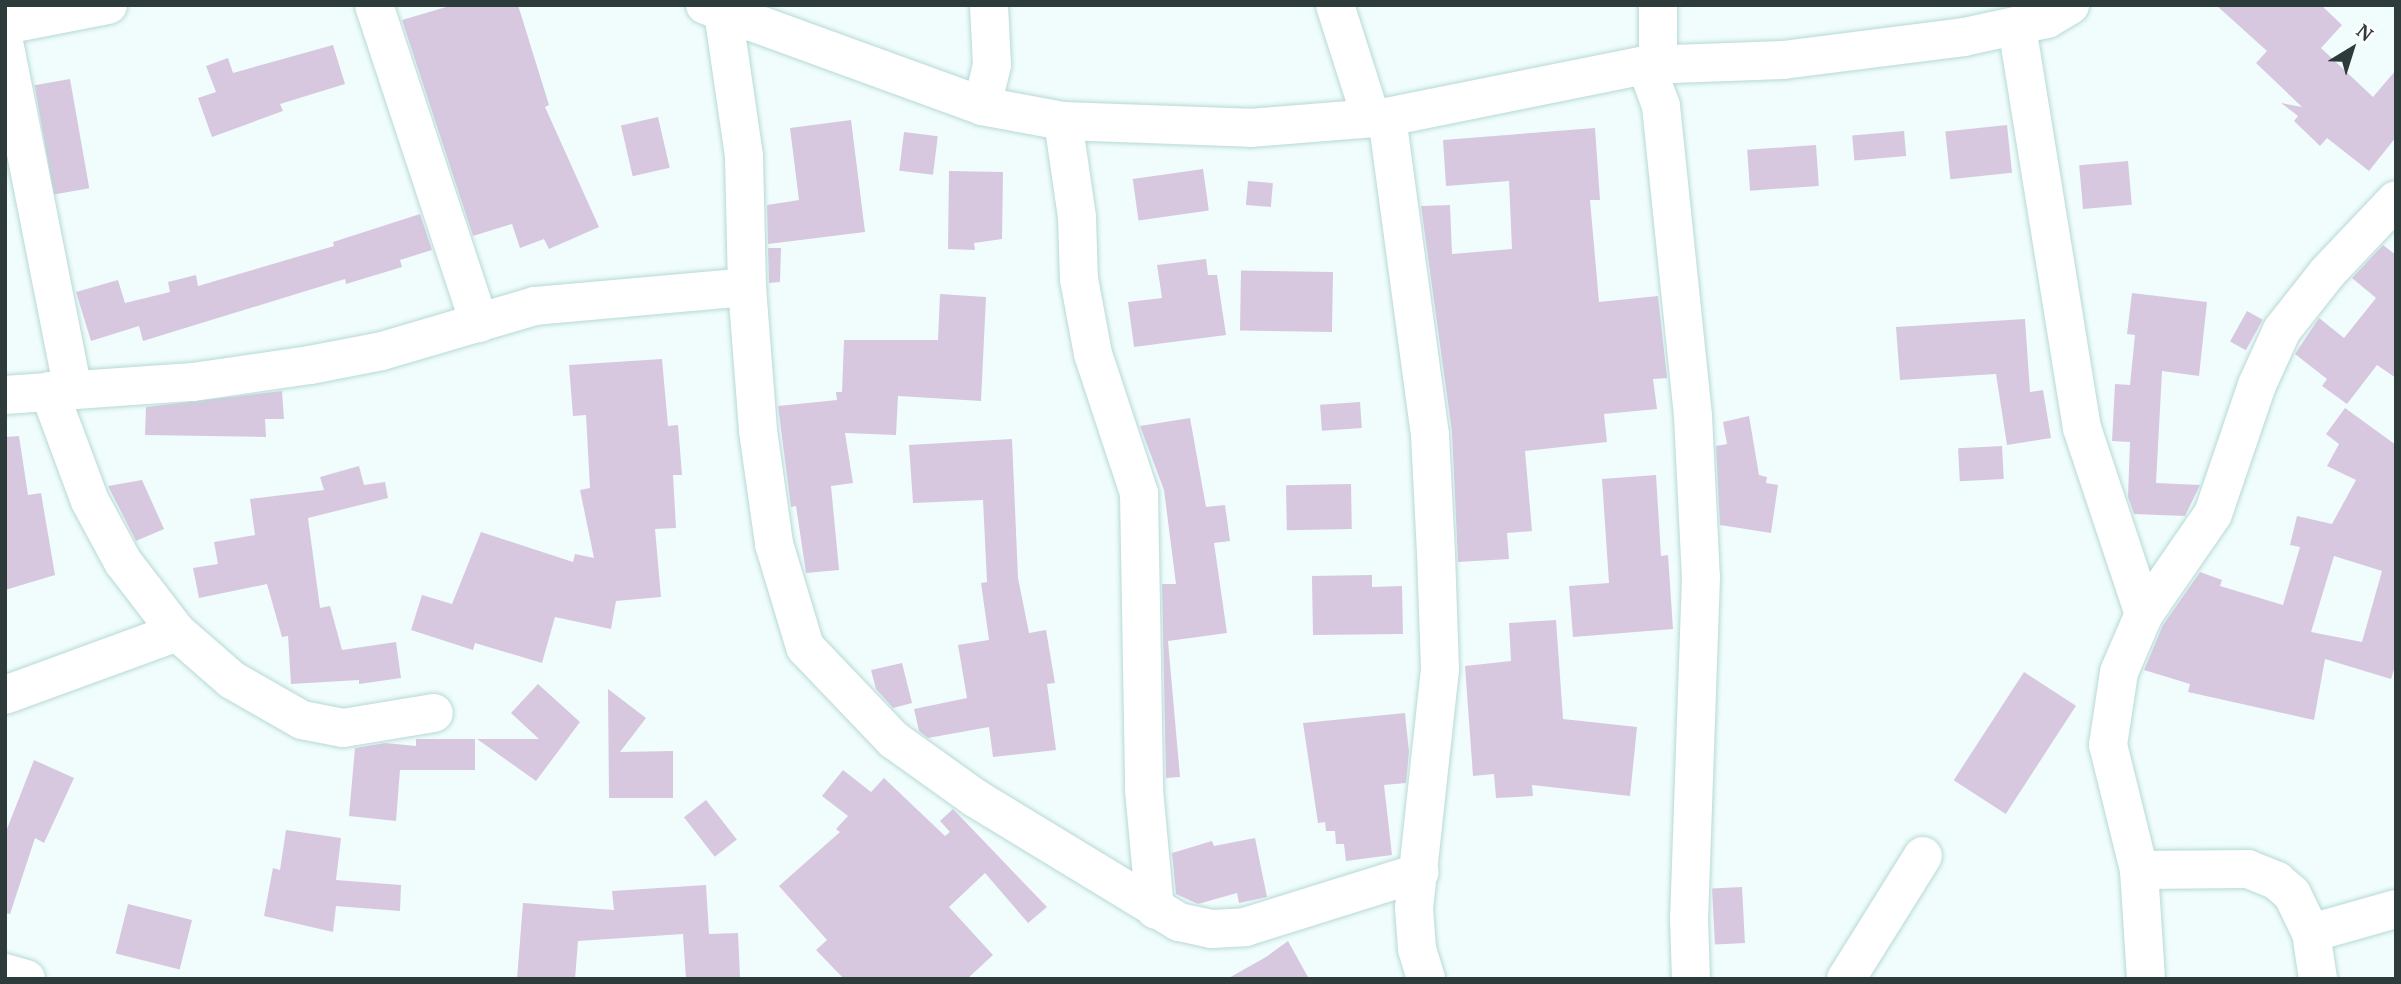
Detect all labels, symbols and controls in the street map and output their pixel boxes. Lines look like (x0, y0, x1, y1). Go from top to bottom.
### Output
north arrow (2317, 14, 2387, 84)
text: N (2352, 18, 2379, 46)

